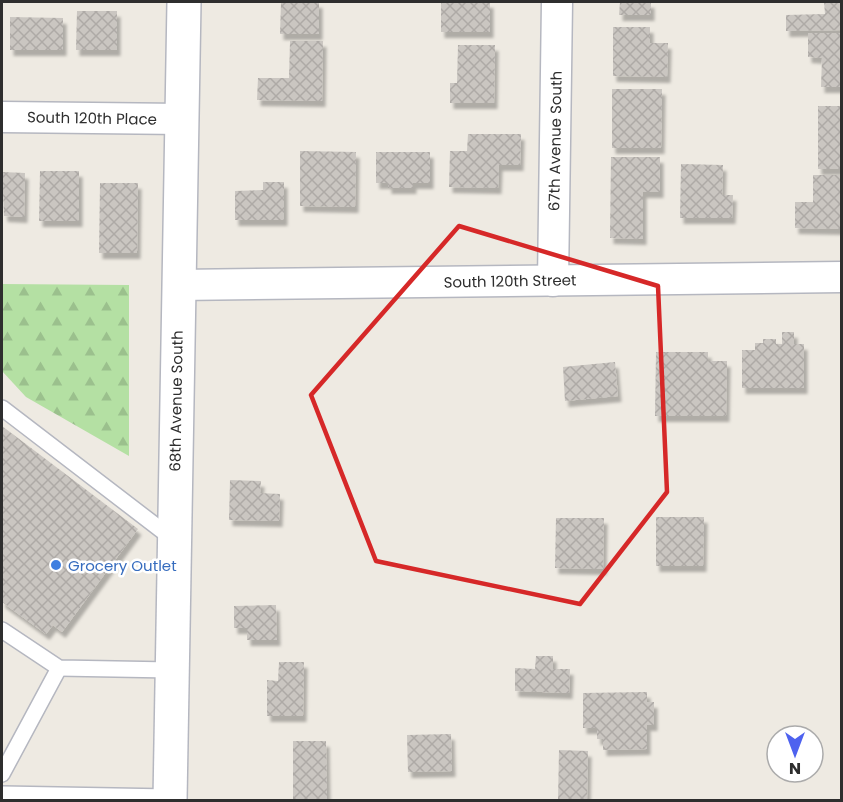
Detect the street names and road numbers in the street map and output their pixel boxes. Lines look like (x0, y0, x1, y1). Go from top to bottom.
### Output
street label: 67th Avenue South (543, 71, 567, 211)
street label: South 120th Place (27, 106, 157, 130)
street label: South 120th Street (443, 269, 577, 293)
street label: 68th Avenue South (164, 330, 188, 472)

